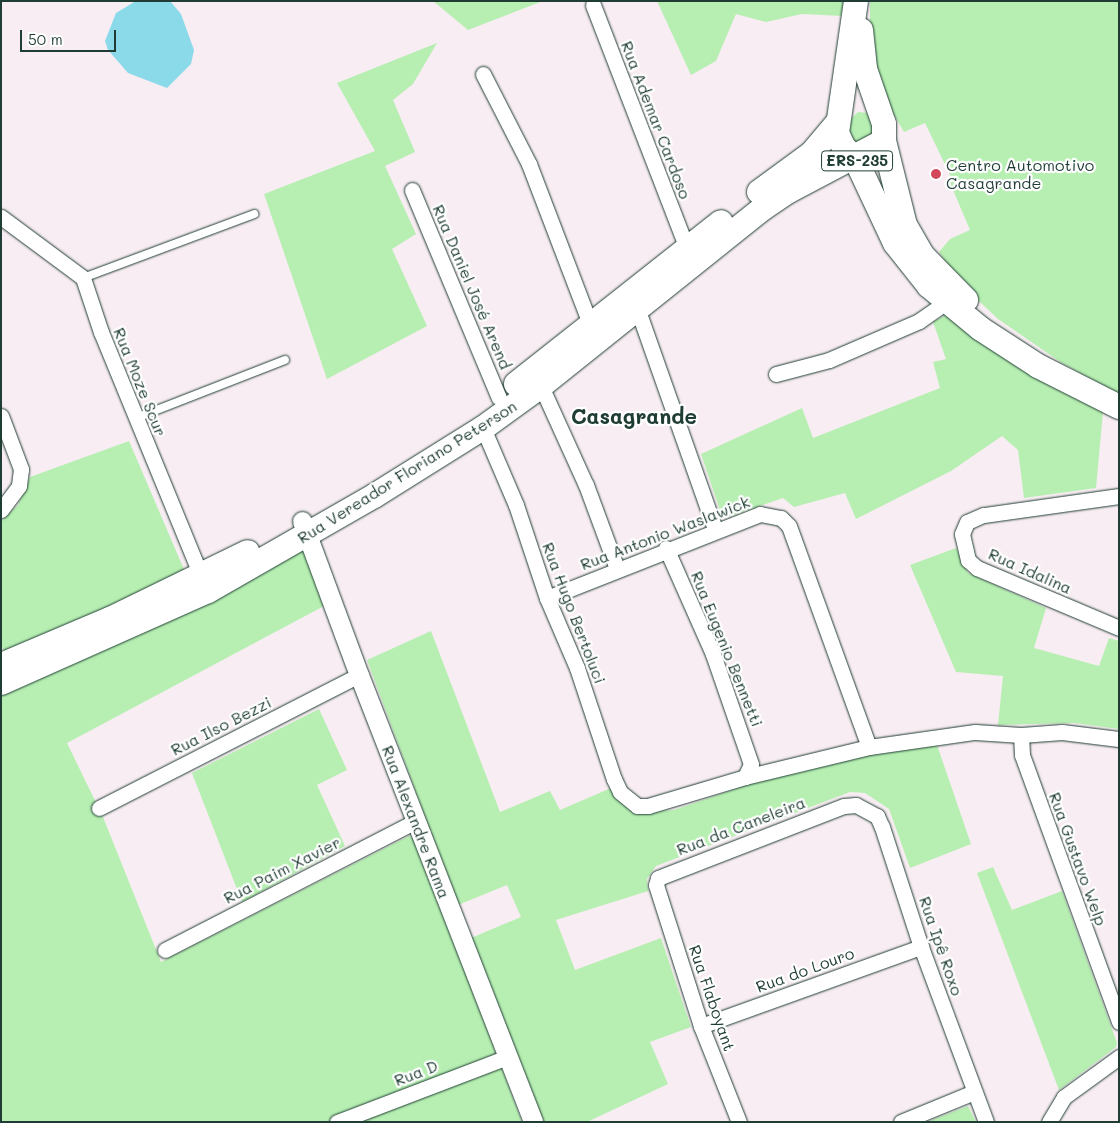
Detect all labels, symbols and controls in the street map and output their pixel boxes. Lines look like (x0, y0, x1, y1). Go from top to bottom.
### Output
scale bar (22, 20, 119, 52)
text: 50 m (28, 29, 63, 49)
street label: Rua Ademar Cardoso (617, 38, 695, 202)
road number: ERS-235 (821, 148, 893, 174)
place label: Centro Automotivo Casagrande (946, 155, 1094, 193)
marker: Centro Automotivo Casagrande (930, 168, 942, 180)
street label: Rua Daniel José Arend (429, 202, 515, 372)
street label: Rua Moze Scur (109, 325, 171, 439)
street label: Rua Vereador Floriano Peterson (294, 396, 520, 548)
district label: Casagrande (571, 403, 697, 429)
street label: Rua Antonio Waslawick (578, 492, 752, 574)
street label: Rua Hugo Bertoluci (538, 540, 610, 686)
street label: Rua Idalina (985, 544, 1075, 598)
street label: Rua Eugenio Bennetti (687, 568, 767, 730)
street label: Rua Ilso Bezzi (168, 692, 274, 760)
street label: Rua Alexandre Rama (378, 743, 454, 901)
street label: Rua Gustavo Welp (1045, 790, 1111, 928)
street label: Rua da Caneleira (674, 793, 808, 859)
street label: Rua Paim Xavier (220, 832, 344, 908)
street label: Rua Ipê Roxo (915, 894, 967, 998)
street label: Rua Flaboyant (685, 942, 739, 1054)
street label: Rua do Louro (753, 943, 857, 997)
street label: Rua D (392, 1056, 440, 1090)

